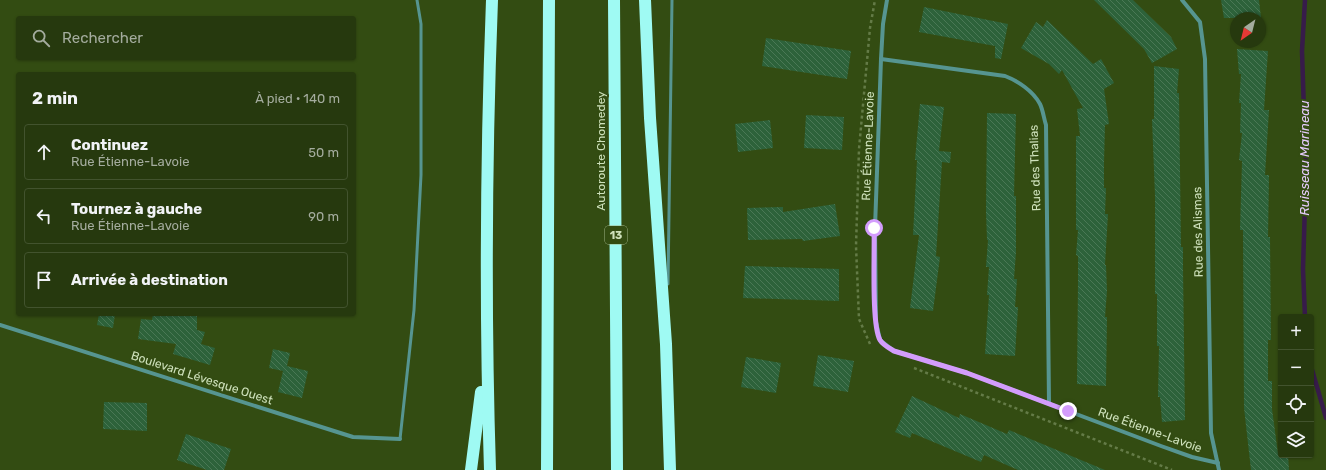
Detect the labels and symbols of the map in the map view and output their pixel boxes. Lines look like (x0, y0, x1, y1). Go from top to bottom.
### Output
north arrow (1230, 12, 1266, 48)
street label: Autoroute Chomedey (594, 91, 608, 211)
street label: Rue Étienne-Lavoie (859, 91, 877, 201)
water label: Ruisseau Marineau (1297, 100, 1312, 216)
street label: Rue des Thalias (1026, 124, 1044, 212)
street label: Rue des Alismas (1190, 187, 1206, 277)
route start (865, 219, 883, 237)
road number: 13 (605, 226, 627, 244)
street label: Boulevard Lévesque Ouest (129, 348, 275, 408)
route end (1059, 402, 1077, 420)
street label: Rue Étienne-Lavoie (1096, 405, 1204, 455)

